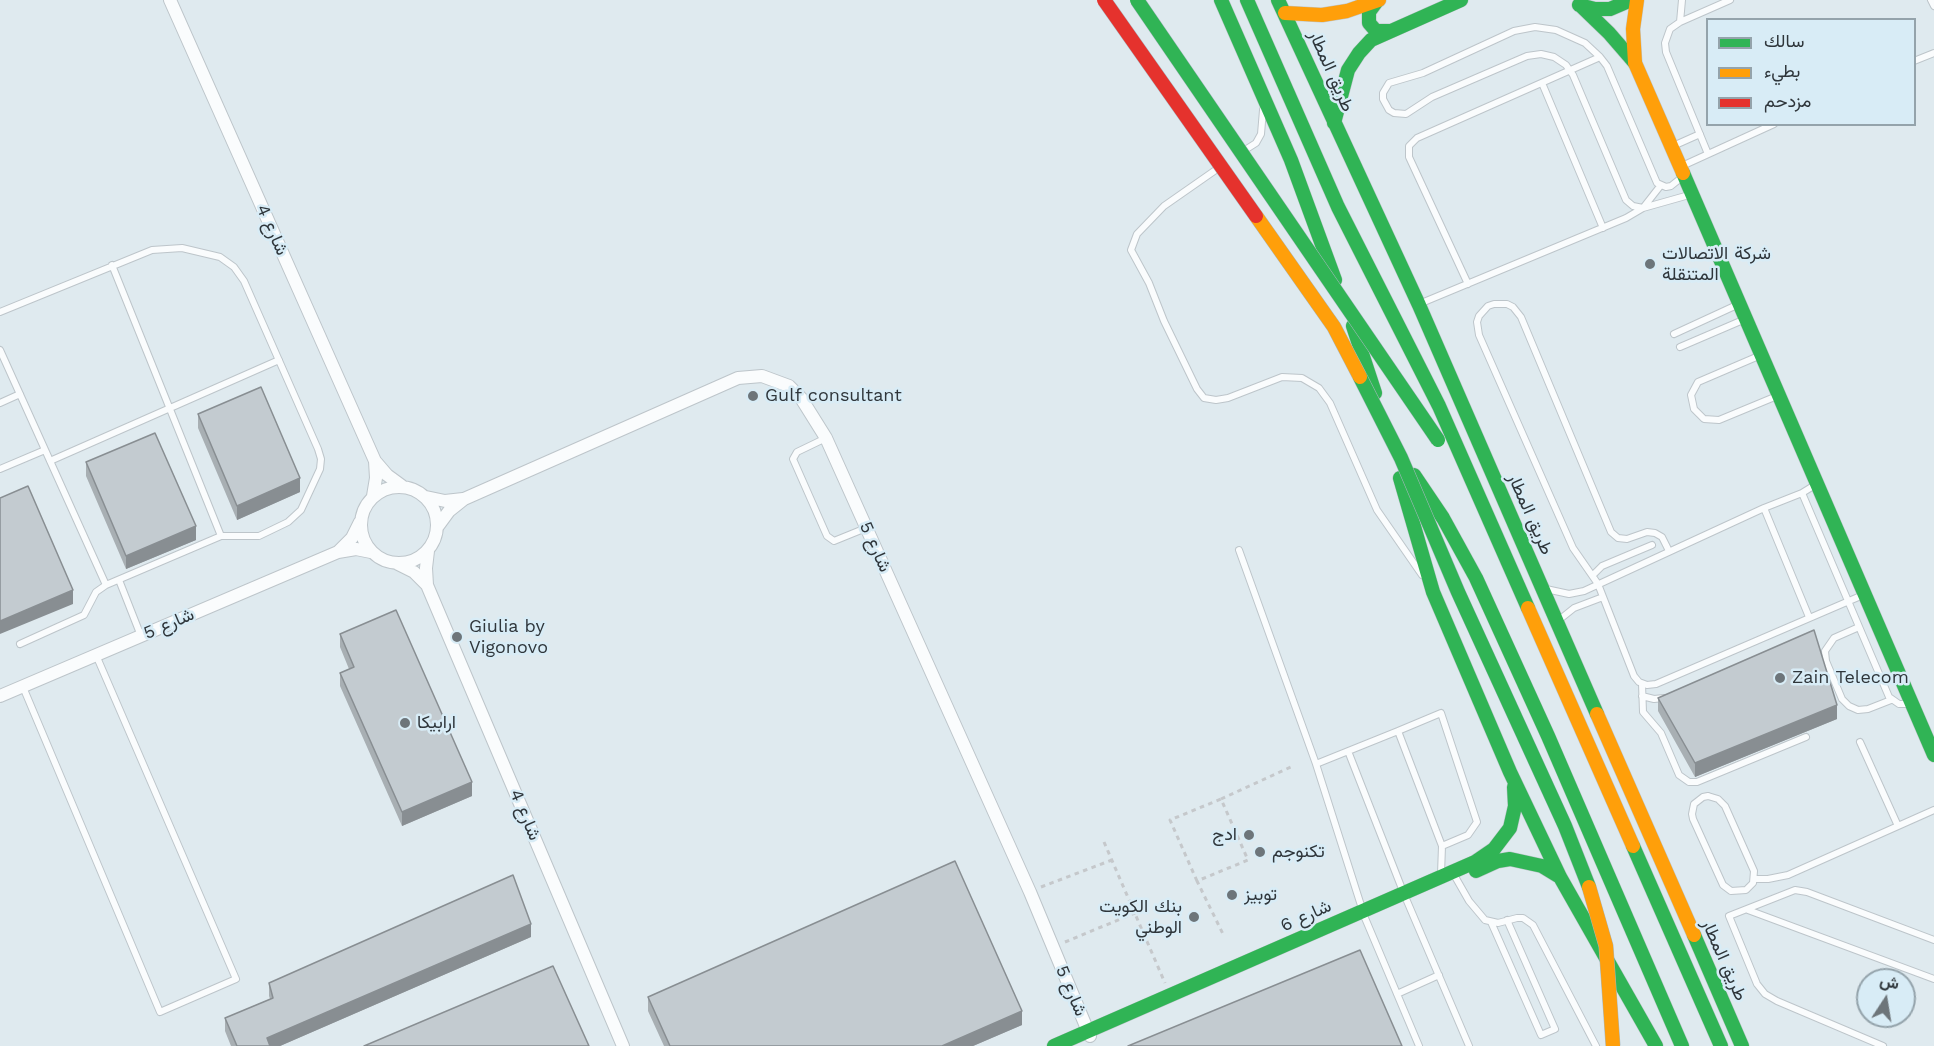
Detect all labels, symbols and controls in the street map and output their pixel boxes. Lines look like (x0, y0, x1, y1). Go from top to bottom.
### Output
legend (1706, 18, 1916, 126)
street label: طريق المطار (1303, 27, 1359, 115)
text: سالك (1764, 30, 1804, 51)
text: بطيء (1764, 60, 1800, 81)
text: مزدحم (1764, 90, 1811, 111)
street label: شارع 4 (251, 201, 293, 259)
place label: شركة الاتصالات المتنقلة (1662, 243, 1771, 286)
marker: شركة الاتصالات المتنقلة (1643, 257, 1657, 271)
place label: Gulf consultant (765, 385, 902, 407)
marker: Gulf consultant (746, 389, 760, 403)
street label: طريق المطار (1502, 470, 1558, 558)
street label: شارع 5 (854, 518, 896, 576)
street label: شارع 5 (140, 604, 198, 644)
place label: Giulia by Vigonovo (469, 616, 548, 658)
marker: Giulia by Vigonovo (450, 630, 464, 644)
place label: Zain Telecom (1792, 667, 1909, 689)
marker: Zain Telecom (1773, 671, 1787, 685)
place label: ارابيكا (417, 712, 456, 734)
marker: ارابيكا (398, 716, 412, 730)
street label: شارع 4 (505, 786, 545, 844)
place label: ادج (1212, 824, 1237, 846)
marker: ادج (1242, 828, 1256, 842)
place label: تكنوجم (1272, 841, 1325, 863)
marker: تكنوجم (1253, 845, 1267, 859)
place label: توبيز (1244, 884, 1277, 906)
marker: توبيز (1225, 888, 1239, 902)
street label: شارع 6 (1277, 895, 1335, 937)
place label: بنك الكويت الوطني (1099, 896, 1182, 938)
marker: بنك الكويت الوطني (1187, 910, 1201, 924)
street label: طريق المطار (1696, 916, 1752, 1004)
street label: شارع 5 (1051, 962, 1091, 1020)
north arrow (1856, 968, 1916, 1028)
text: ش (1878, 971, 1901, 993)

